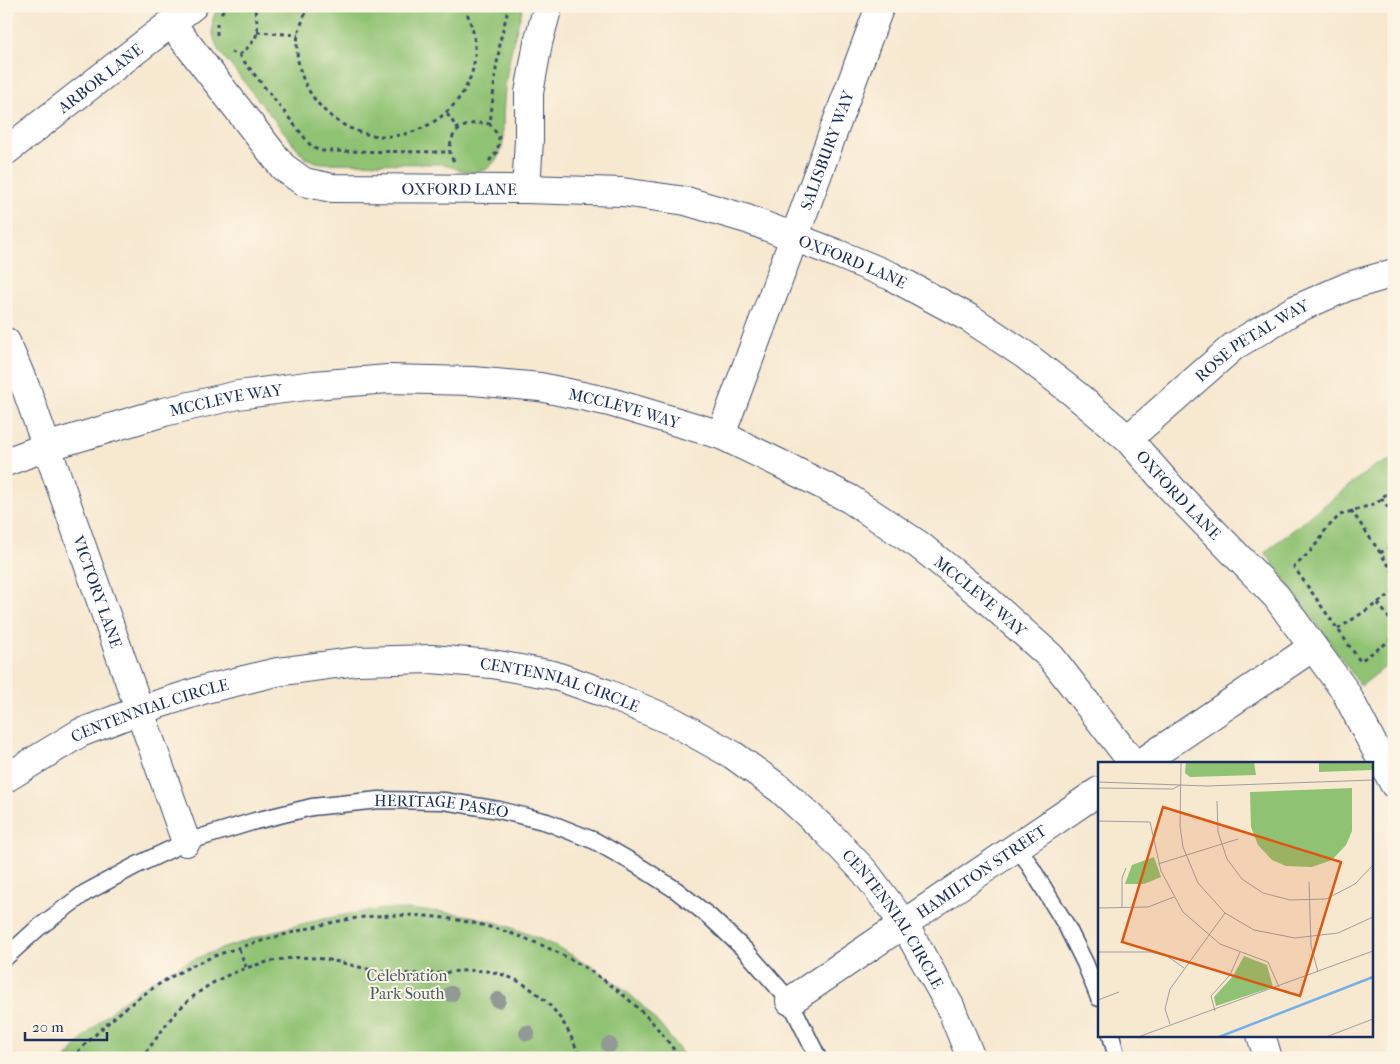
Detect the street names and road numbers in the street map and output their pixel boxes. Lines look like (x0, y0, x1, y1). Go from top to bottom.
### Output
street label: ARBOR LANE (53, 40, 147, 118)
street label: SALISBURY WAY (796, 87, 858, 213)
street label: OXFORD LANE (401, 179, 517, 199)
street label: OXFORD LANE (796, 231, 910, 293)
street label: ROSE PETAL WAY (1191, 295, 1313, 386)
street label: MCCLEVE WAY (168, 380, 285, 420)
street label: MCCLEVE WAY (567, 384, 683, 433)
street label: OXFORD LANE (1132, 446, 1225, 544)
street label: VICTORY LANE (68, 532, 126, 651)
street label: MCCLEVE WAY (930, 552, 1031, 641)
street label: CENTENNIAL CIRCLE (479, 654, 643, 716)
street label: CENTENNIAL CIRCLE (67, 675, 231, 746)
street label: HERITAGE PASEO (374, 791, 511, 822)
street label: HAMILTON STREET (913, 821, 1050, 922)
street label: CENTENNIAL CIRCLE (838, 845, 947, 992)

